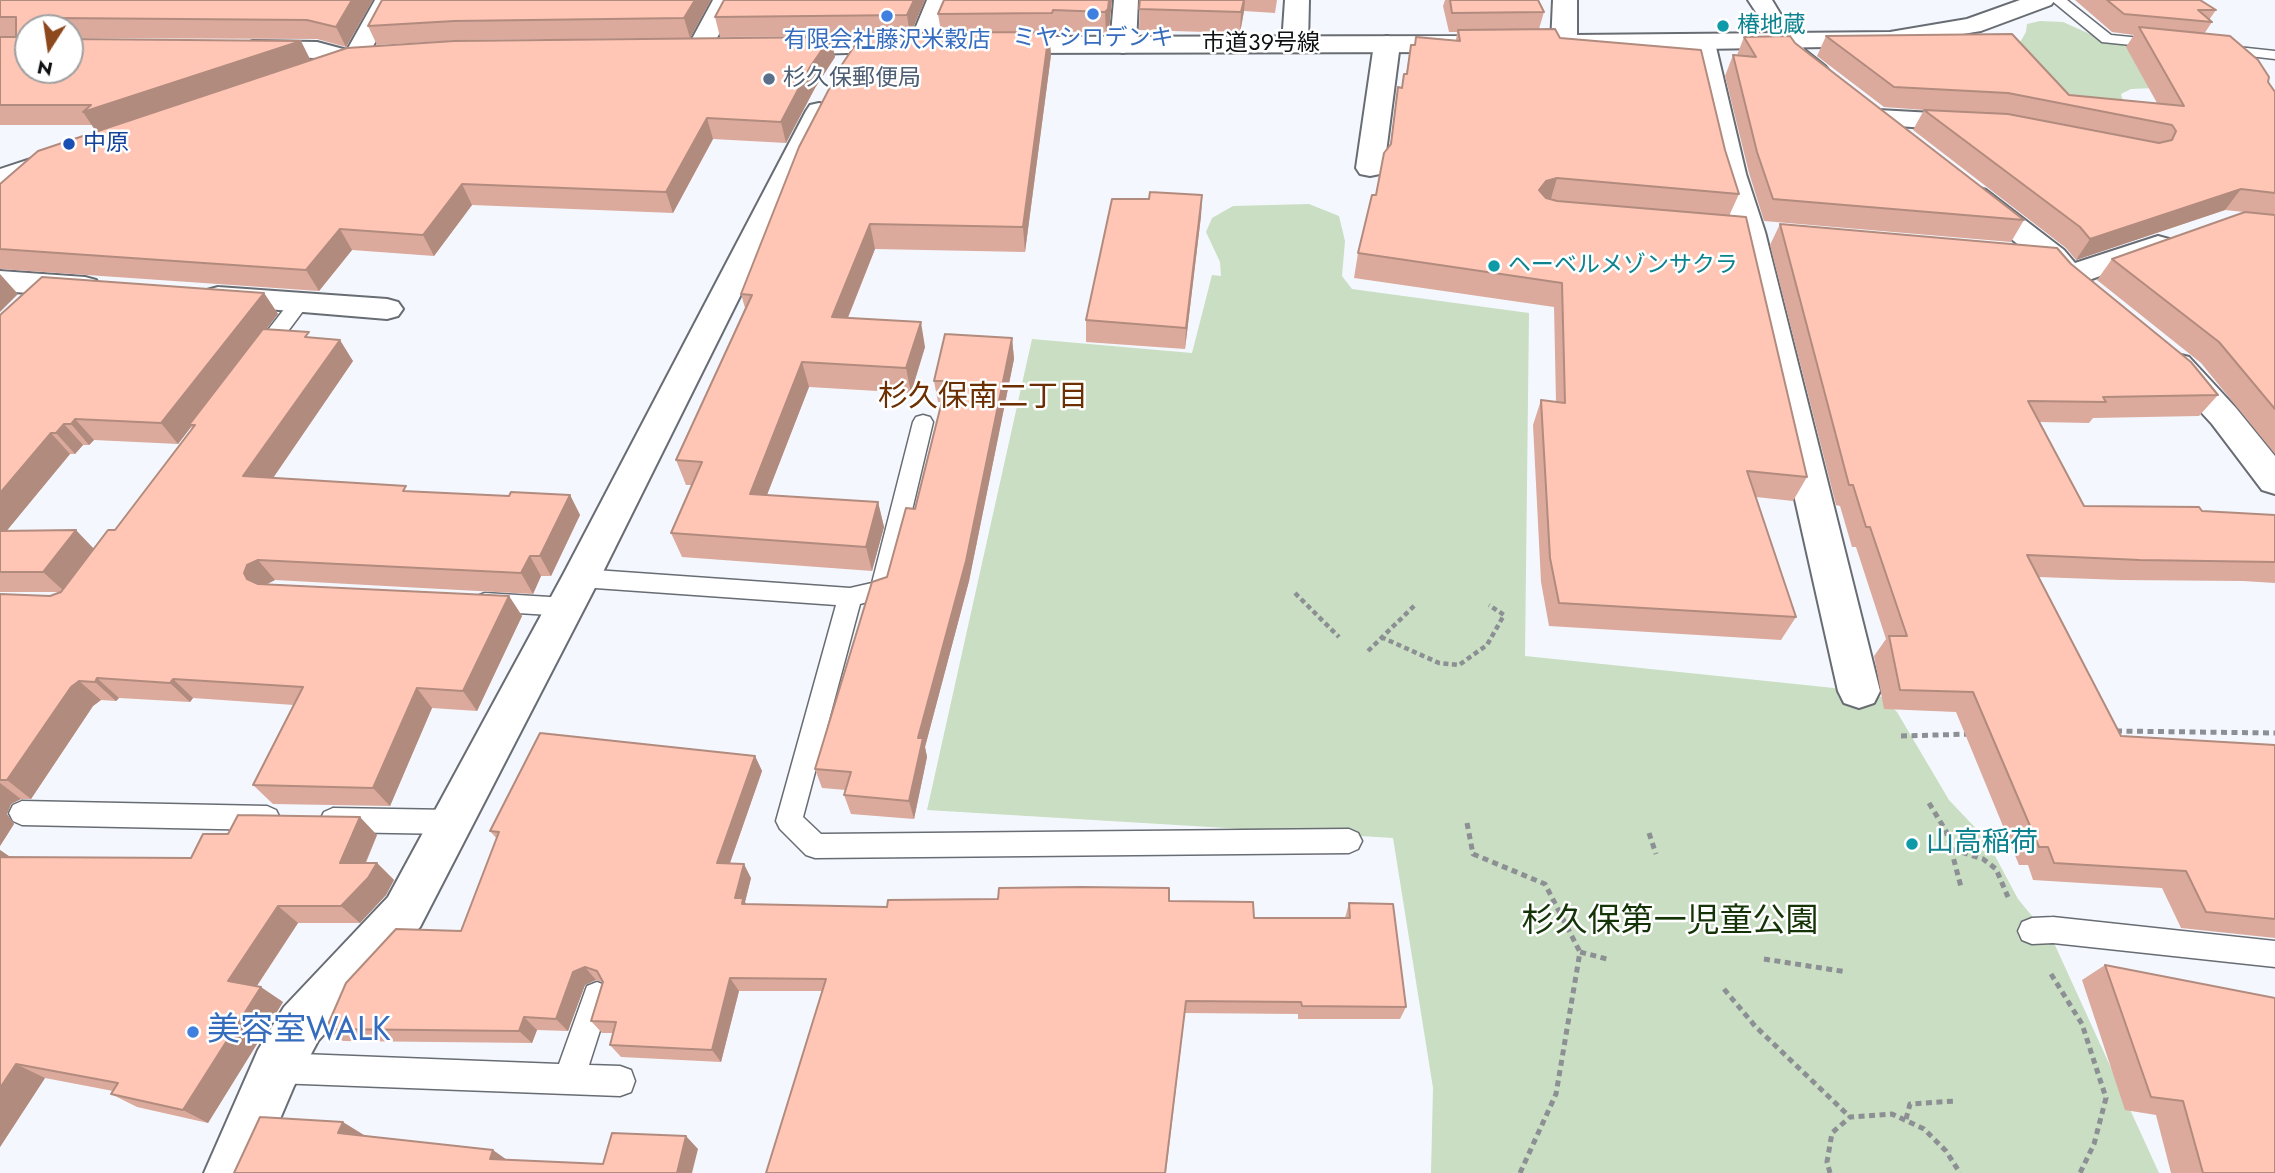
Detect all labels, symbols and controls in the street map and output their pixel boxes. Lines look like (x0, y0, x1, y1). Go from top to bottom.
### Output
marker: ミヤシロデンキ (1085, 6, 1101, 22)
marker: 有限会社藤沢米穀店 (879, 8, 895, 24)
place label: 椿地蔵 (1737, 12, 1806, 40)
north arrow (14, 14, 84, 84)
marker: 椿地蔵 (1715, 18, 1731, 34)
place label: ミヤシロデンキ (1013, 25, 1173, 53)
place label: 有限会社藤沢米穀店 (784, 27, 990, 55)
street label: 市道39号線 (1202, 30, 1320, 58)
text: N (35, 53, 55, 83)
place label: 杉久保郵便局 (783, 65, 921, 93)
marker: 杉久保郵便局 (761, 71, 777, 87)
place label: 中原 (83, 130, 129, 158)
marker: 中原 (61, 136, 77, 152)
place label: ヘーベルメゾンサクラ (1508, 252, 1738, 280)
marker: ヘーベルメゾンサクラ (1486, 258, 1502, 274)
district label: 杉久保南二丁目 (878, 381, 1088, 417)
place label: 山高稲荷 (1926, 827, 2038, 861)
marker: 山高稲荷 (1904, 836, 1920, 852)
park label: 杉久保第一児童公園 (1522, 903, 1818, 943)
place label: 美容室WALK (207, 1012, 391, 1052)
marker: 美容室WALK (185, 1024, 201, 1040)

